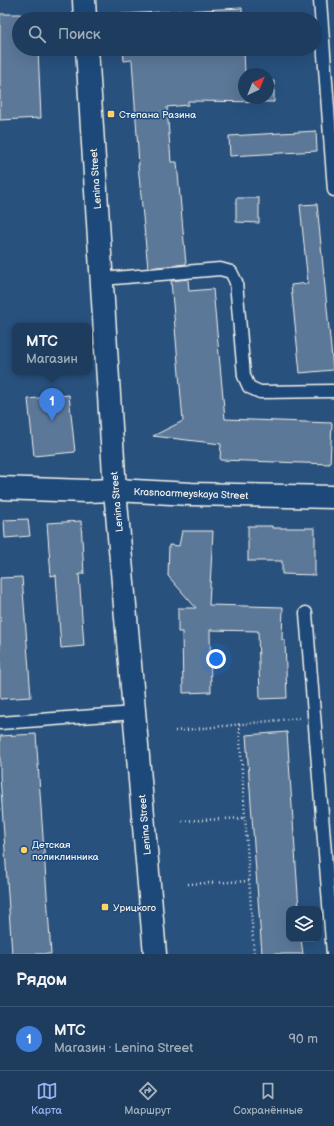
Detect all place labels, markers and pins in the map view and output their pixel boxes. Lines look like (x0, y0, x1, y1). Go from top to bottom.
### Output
marker: Степана Разина (106, 109, 116, 119)
place label: Степана Разина (119, 109, 196, 121)
pin: 1 (39, 388, 65, 421)
place label: Детская поликлинника (32, 839, 99, 863)
marker: Детская поликлинника (19, 845, 29, 855)
marker: Урицкого (100, 902, 110, 912)
place label: Урицкого (113, 902, 156, 914)

